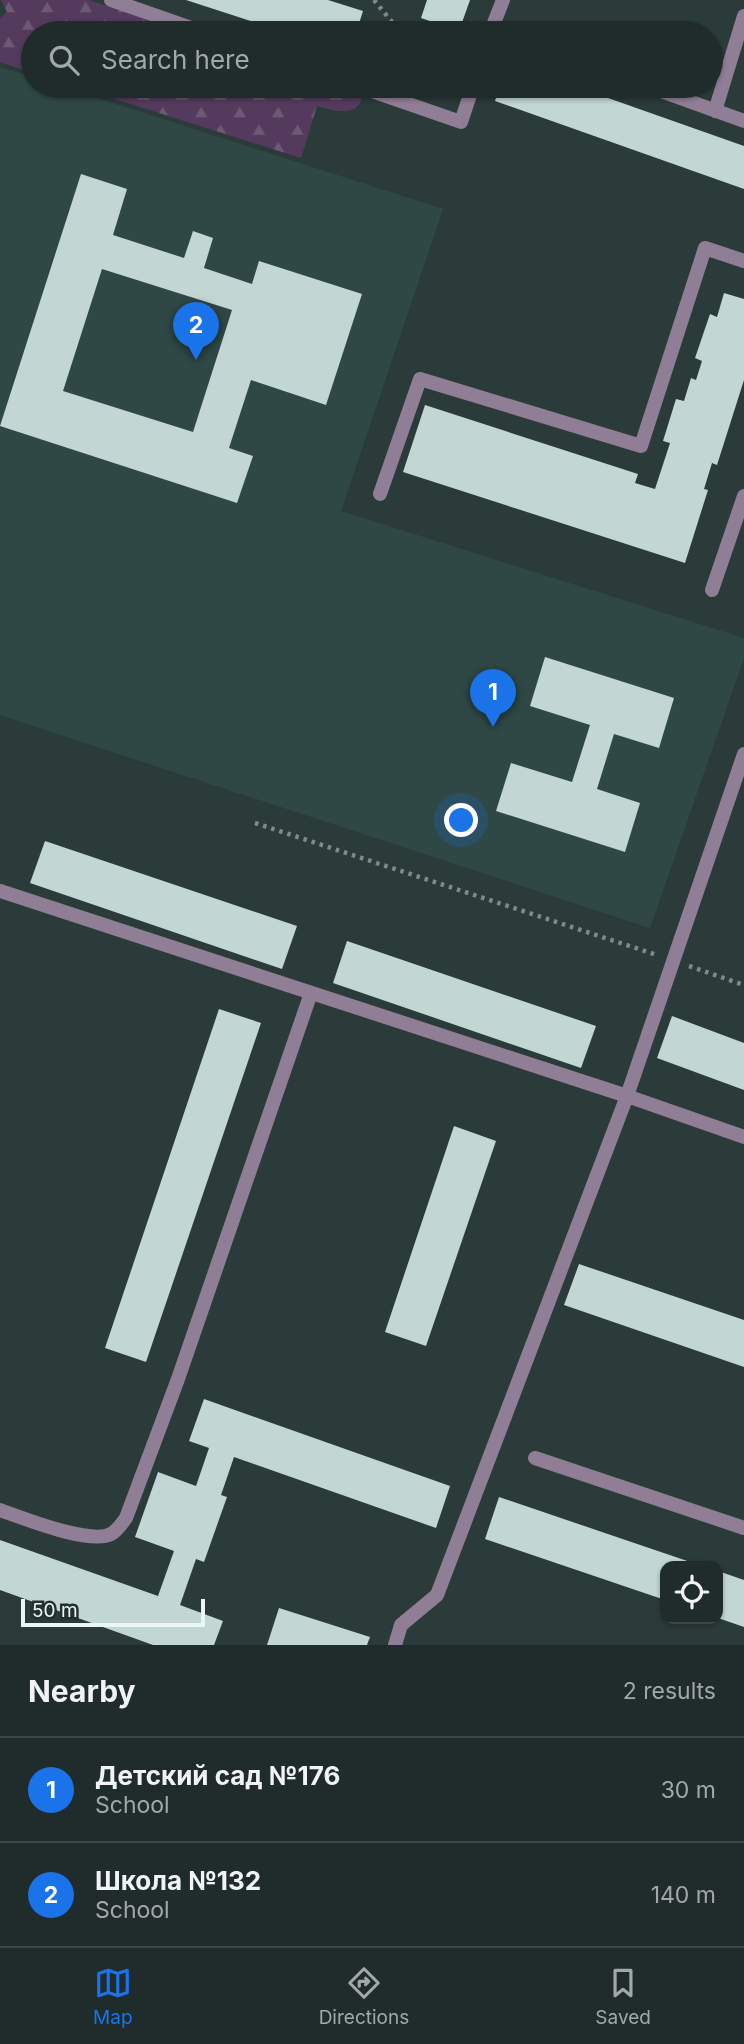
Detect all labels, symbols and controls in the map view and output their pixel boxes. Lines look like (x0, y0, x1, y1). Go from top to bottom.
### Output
search box (21, 21, 723, 98)
icon: search (45, 41, 83, 79)
text: Search here (101, 44, 250, 75)
pin: 2 (173, 302, 219, 360)
pin: 1 (470, 669, 516, 727)
your location (444, 803, 478, 837)
map controls (660, 1561, 723, 1624)
button: locate (660, 1561, 723, 1624)
scale bar (21, 1596, 205, 1628)
text: 50 m (32, 1599, 78, 1622)
text: Nearby (28, 1673, 136, 1709)
text: 2 results (623, 1677, 716, 1705)
text: Детский сад №176 (95, 1760, 340, 1791)
text: 1 (46, 1776, 56, 1804)
text: 30 m (661, 1776, 716, 1804)
text: School (95, 1791, 170, 1819)
text: Школа №132 (95, 1865, 261, 1896)
text: 2 (44, 1881, 58, 1909)
text: 140 m (651, 1881, 716, 1909)
text: School (95, 1896, 170, 1924)
tab: Map (93, 1964, 133, 2029)
tab: Directions (319, 1964, 409, 2029)
tab: Saved (595, 1964, 651, 2029)

